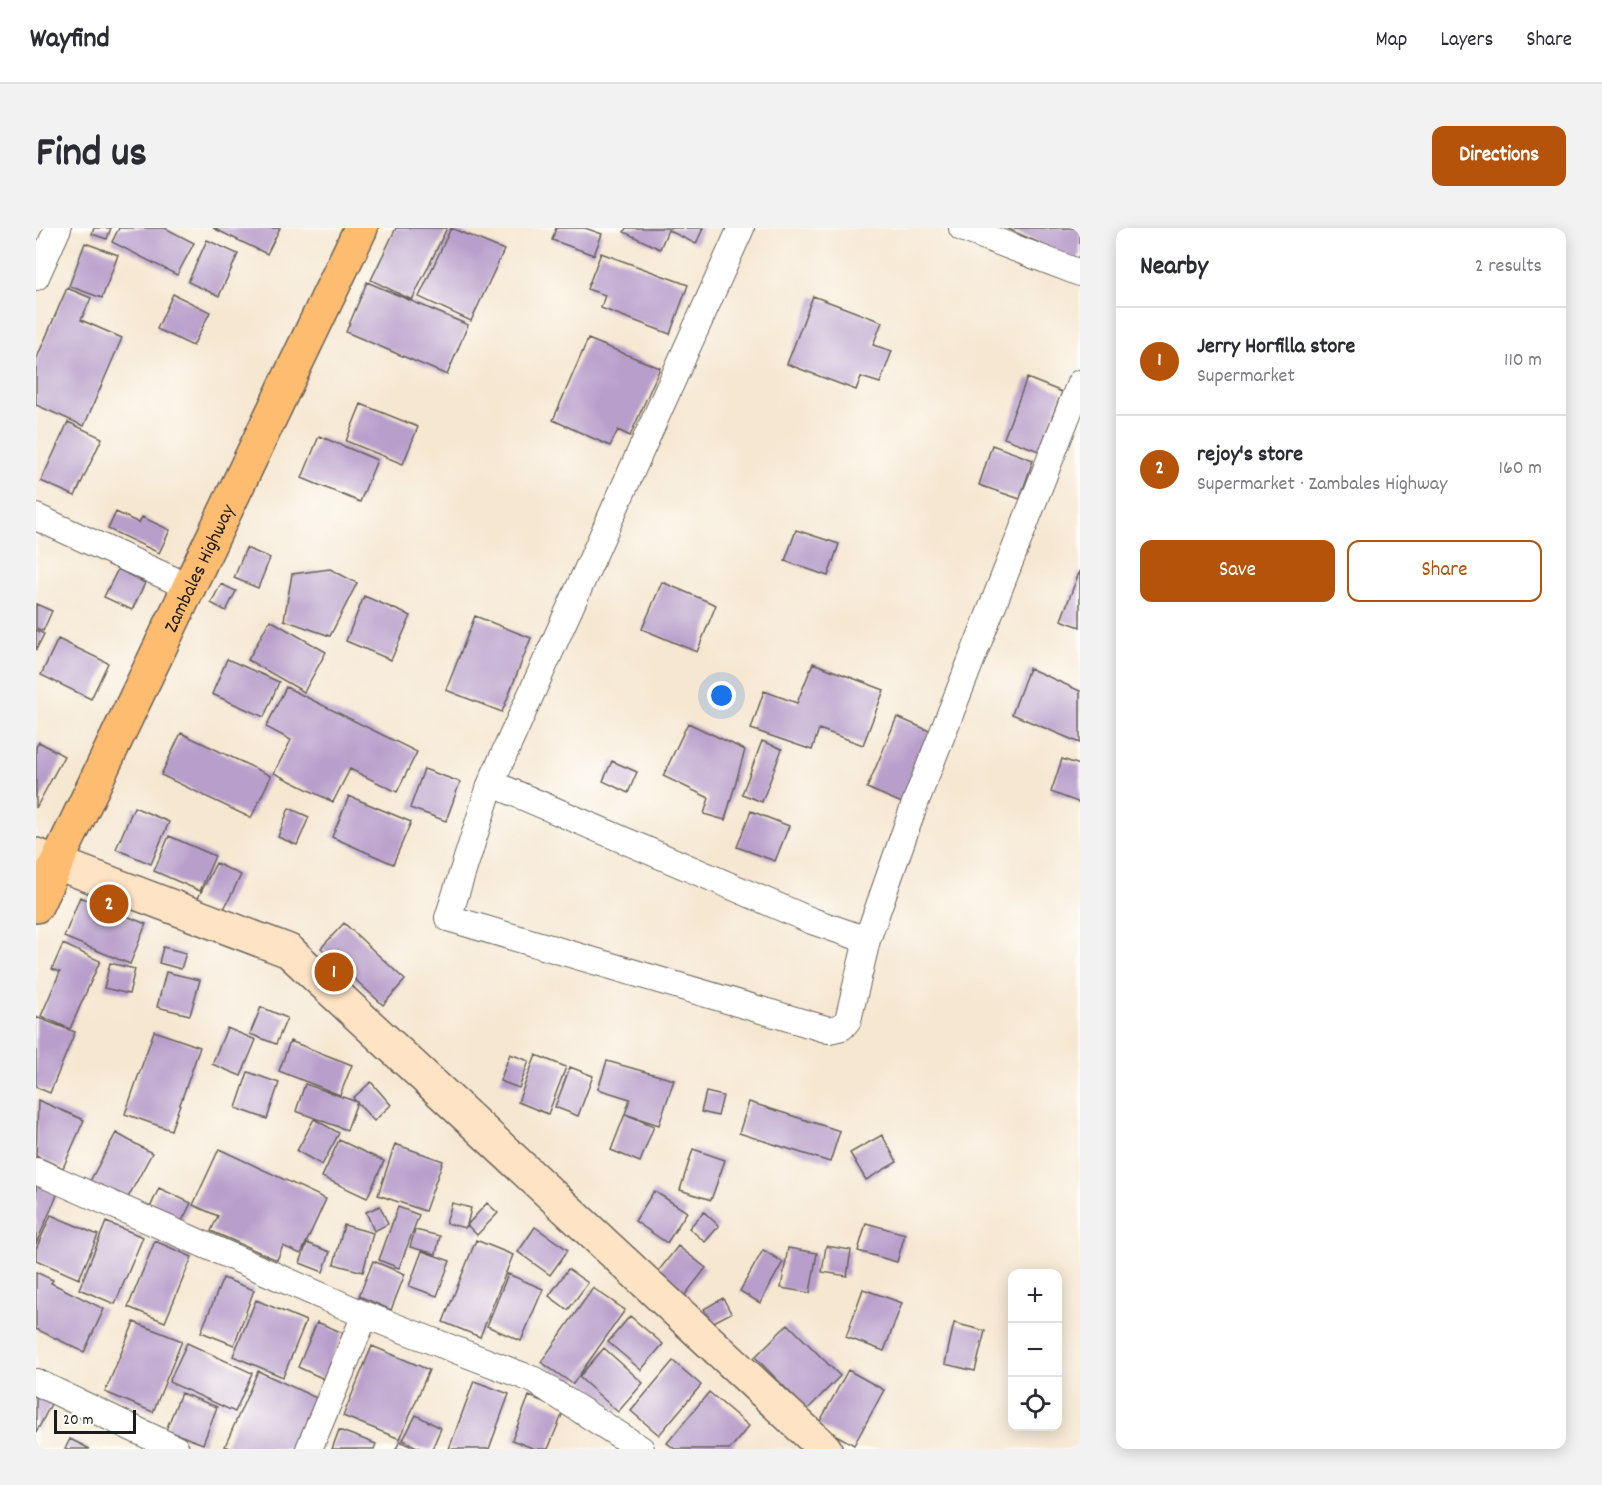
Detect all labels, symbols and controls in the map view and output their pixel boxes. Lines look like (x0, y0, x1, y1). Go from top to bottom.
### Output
text: Wayfind (30, 21, 110, 61)
text: Map (1376, 26, 1407, 56)
text: Layers (1440, 26, 1493, 56)
text: Share (1526, 26, 1572, 56)
text: Find us (36, 126, 147, 186)
button: Directions (1432, 126, 1566, 186)
text: Nearby (1140, 249, 1208, 286)
text: 2 results (1475, 253, 1542, 281)
text: Jerry Horfilla store (1197, 332, 1355, 363)
text: 1 (1157, 347, 1162, 375)
text: 110 m (1504, 347, 1542, 375)
text: Supermarket (1197, 363, 1295, 391)
text: rejoy's store (1197, 440, 1303, 471)
text: 2 (1155, 455, 1164, 483)
text: 160 m (1499, 455, 1542, 483)
text: Supermarket · Zambales Highway (1197, 471, 1447, 499)
street label: Zambales Highway (158, 500, 244, 638)
button: Save (1140, 540, 1335, 602)
button: Share (1347, 540, 1542, 602)
your location (707, 681, 736, 710)
pin: 2 (90, 882, 128, 926)
pin: 1 (314, 950, 354, 994)
map controls (1008, 1269, 1062, 1431)
button: + (1008, 1269, 1062, 1323)
button: − (1008, 1323, 1062, 1377)
button: locate (1008, 1377, 1062, 1431)
scale bar (54, 1407, 136, 1434)
text: 20 m (63, 1409, 93, 1432)

